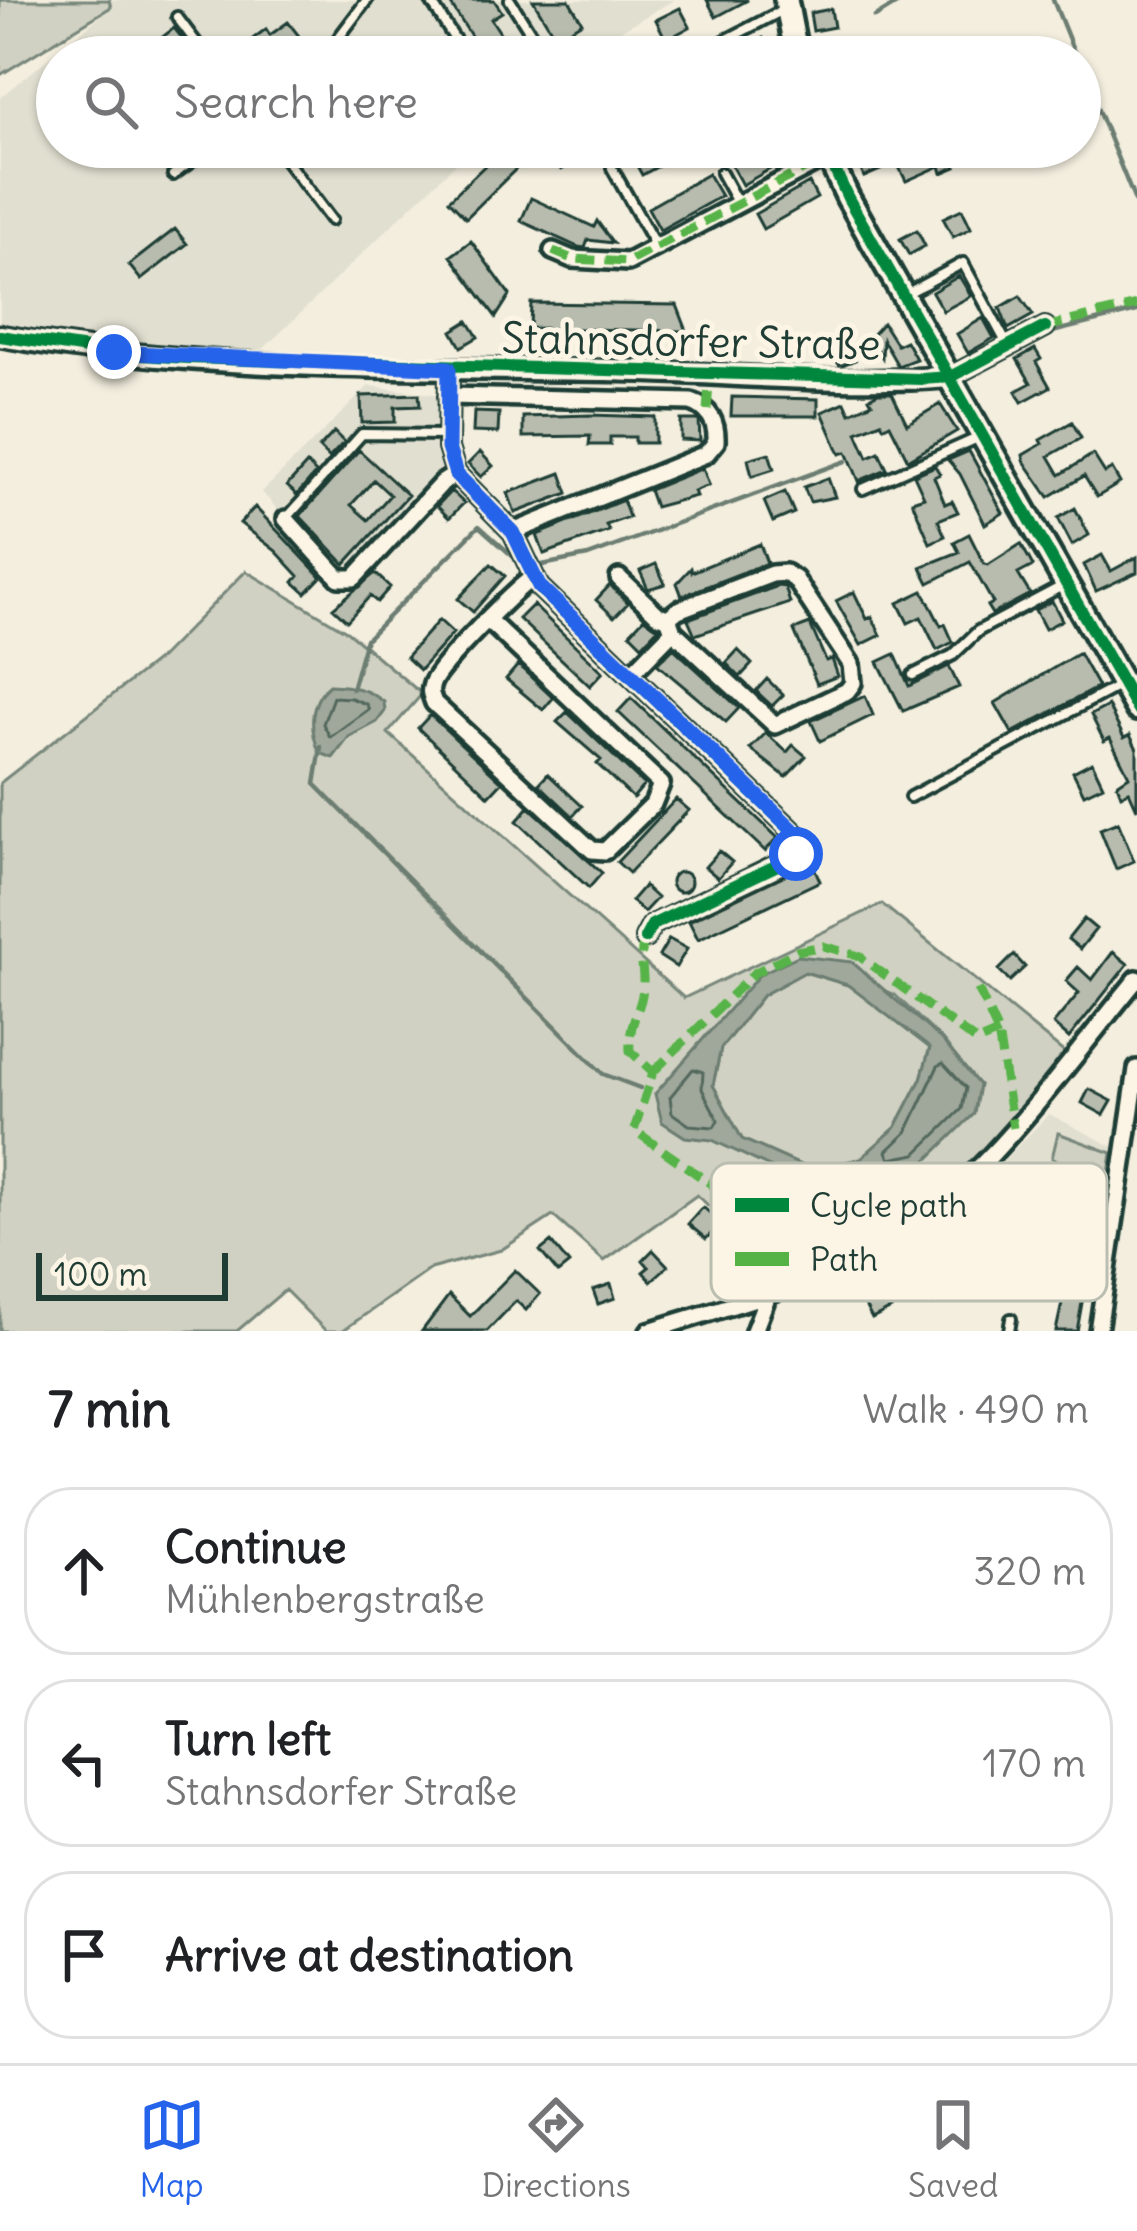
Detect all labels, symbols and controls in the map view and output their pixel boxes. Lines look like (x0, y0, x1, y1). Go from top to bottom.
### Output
search box (36, 36, 1101, 168)
icon: search (78, 69, 144, 135)
text: Search here (174, 74, 418, 130)
street label: Stahnsdorfer Straße (501, 312, 881, 370)
route end (87, 325, 141, 379)
route start (769, 827, 823, 881)
legend (711, 1163, 1107, 1301)
text: Cycle path (810, 1184, 968, 1226)
text: Path (810, 1238, 878, 1280)
scale bar (36, 1247, 228, 1300)
text: 100 m (54, 1253, 147, 1295)
text: 7 min (48, 1377, 171, 1441)
text: Walk · 490 m (863, 1385, 1089, 1434)
text: Continue (165, 1519, 347, 1575)
icon: ahead (51, 1538, 117, 1604)
text: 320 m (973, 1547, 1086, 1596)
text: Mühlenbergstraße (165, 1575, 485, 1624)
text: Turn left (165, 1711, 331, 1767)
icon: left (51, 1730, 117, 1796)
text: 170 m (982, 1739, 1086, 1788)
text: Stahnsdorfer Straße (165, 1767, 517, 1816)
icon: arrive (51, 1922, 117, 1988)
text: Arrive at destination (165, 1927, 574, 1983)
tab: Map (139, 2092, 205, 2206)
tab: Directions (482, 2092, 631, 2206)
tab: Saved (908, 2092, 998, 2206)

